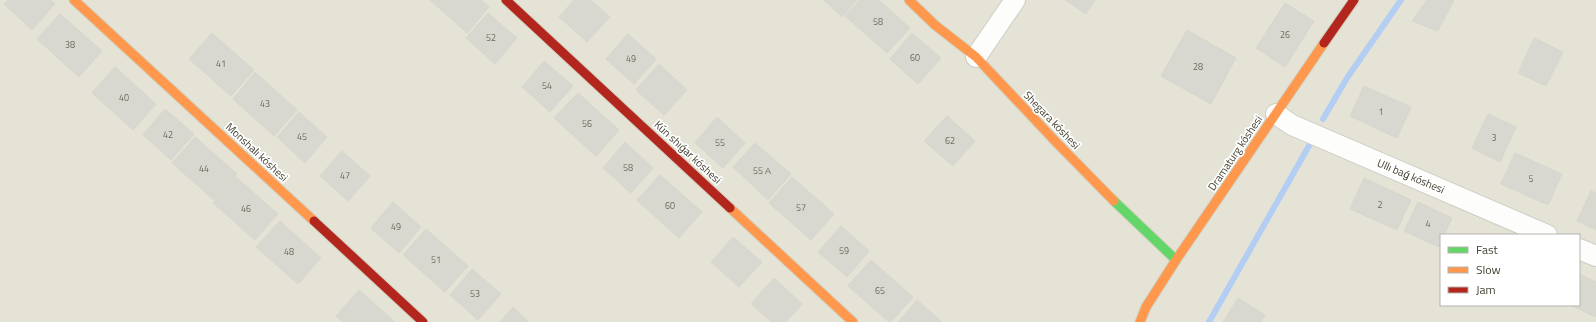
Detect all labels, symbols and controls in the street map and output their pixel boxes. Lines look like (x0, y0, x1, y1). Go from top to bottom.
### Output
house number: 58 (873, 15, 883, 28)
house number: 26 (1280, 28, 1290, 41)
house number: 52 (486, 31, 496, 44)
house number: 38 (65, 38, 75, 51)
house number: 60 (910, 51, 920, 64)
house number: 49 (626, 52, 636, 65)
house number: 41 (216, 57, 226, 70)
house number: 28 (1193, 60, 1203, 73)
house number: 54 (542, 79, 552, 92)
street label: Shegara kóshesi (1020, 87, 1084, 153)
house number: 40 (119, 91, 129, 104)
house number: 43 (260, 97, 270, 110)
house number: 1 (1378, 105, 1384, 118)
street label: Dramaturg kóshesi (1204, 112, 1266, 194)
house number: 56 (582, 117, 592, 130)
street label: Kún shıǵar kóshesi (651, 117, 725, 187)
street label: Monshalı kóshesi (222, 119, 292, 185)
house number: 42 (163, 128, 173, 141)
house number: 45 (297, 130, 307, 143)
house number: 3 (1491, 131, 1497, 144)
house number: 62 (945, 134, 955, 147)
house number: 55 (715, 136, 725, 149)
street label: Ullı baǵ kóshesi (1375, 155, 1447, 197)
house number: 58 (623, 161, 633, 174)
house number: 44 (199, 162, 209, 175)
house number: 55 А (753, 164, 771, 177)
house number: 47 (340, 169, 350, 182)
house number: 5 (1528, 172, 1534, 185)
house number: 2 (1377, 198, 1383, 211)
house number: 60 (665, 199, 675, 212)
house number: 57 (796, 201, 806, 214)
house number: 46 (241, 202, 251, 215)
house number: 4 (1425, 217, 1431, 230)
house number: 49 (391, 220, 401, 233)
legend (1440, 234, 1580, 306)
text: Fast (1476, 240, 1499, 259)
house number: 59 (839, 244, 849, 257)
house number: 48 (284, 245, 294, 258)
house number: 51 (431, 253, 441, 266)
text: Slow (1476, 260, 1501, 279)
text: Jam (1476, 280, 1496, 299)
house number: 65 (875, 284, 885, 297)
house number: 53 (470, 287, 480, 300)

